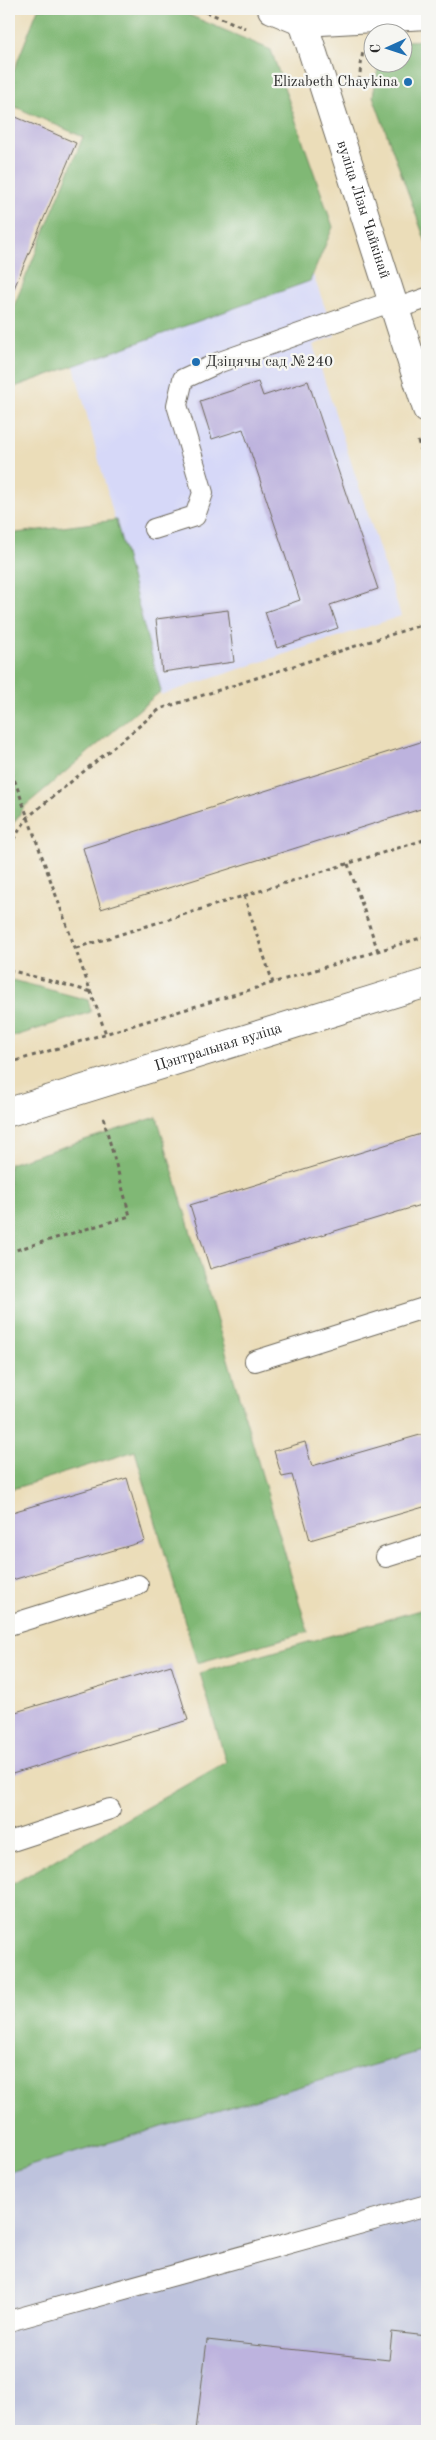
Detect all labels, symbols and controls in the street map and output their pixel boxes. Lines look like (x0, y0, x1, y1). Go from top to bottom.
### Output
north arrow (364, 22, 414, 72)
text: С (369, 44, 383, 54)
place label: Elizabeth Chaykina (273, 75, 399, 90)
marker: Elizabeth Chaykina (402, 76, 414, 88)
street label: вуліца Лізы Чайкінай (334, 139, 392, 280)
place label: Дзіцячы сад №240 (206, 355, 333, 370)
marker: Дзіцячы сад №240 (190, 356, 202, 368)
street label: Цэнтральная вуліца (153, 1021, 284, 1074)

